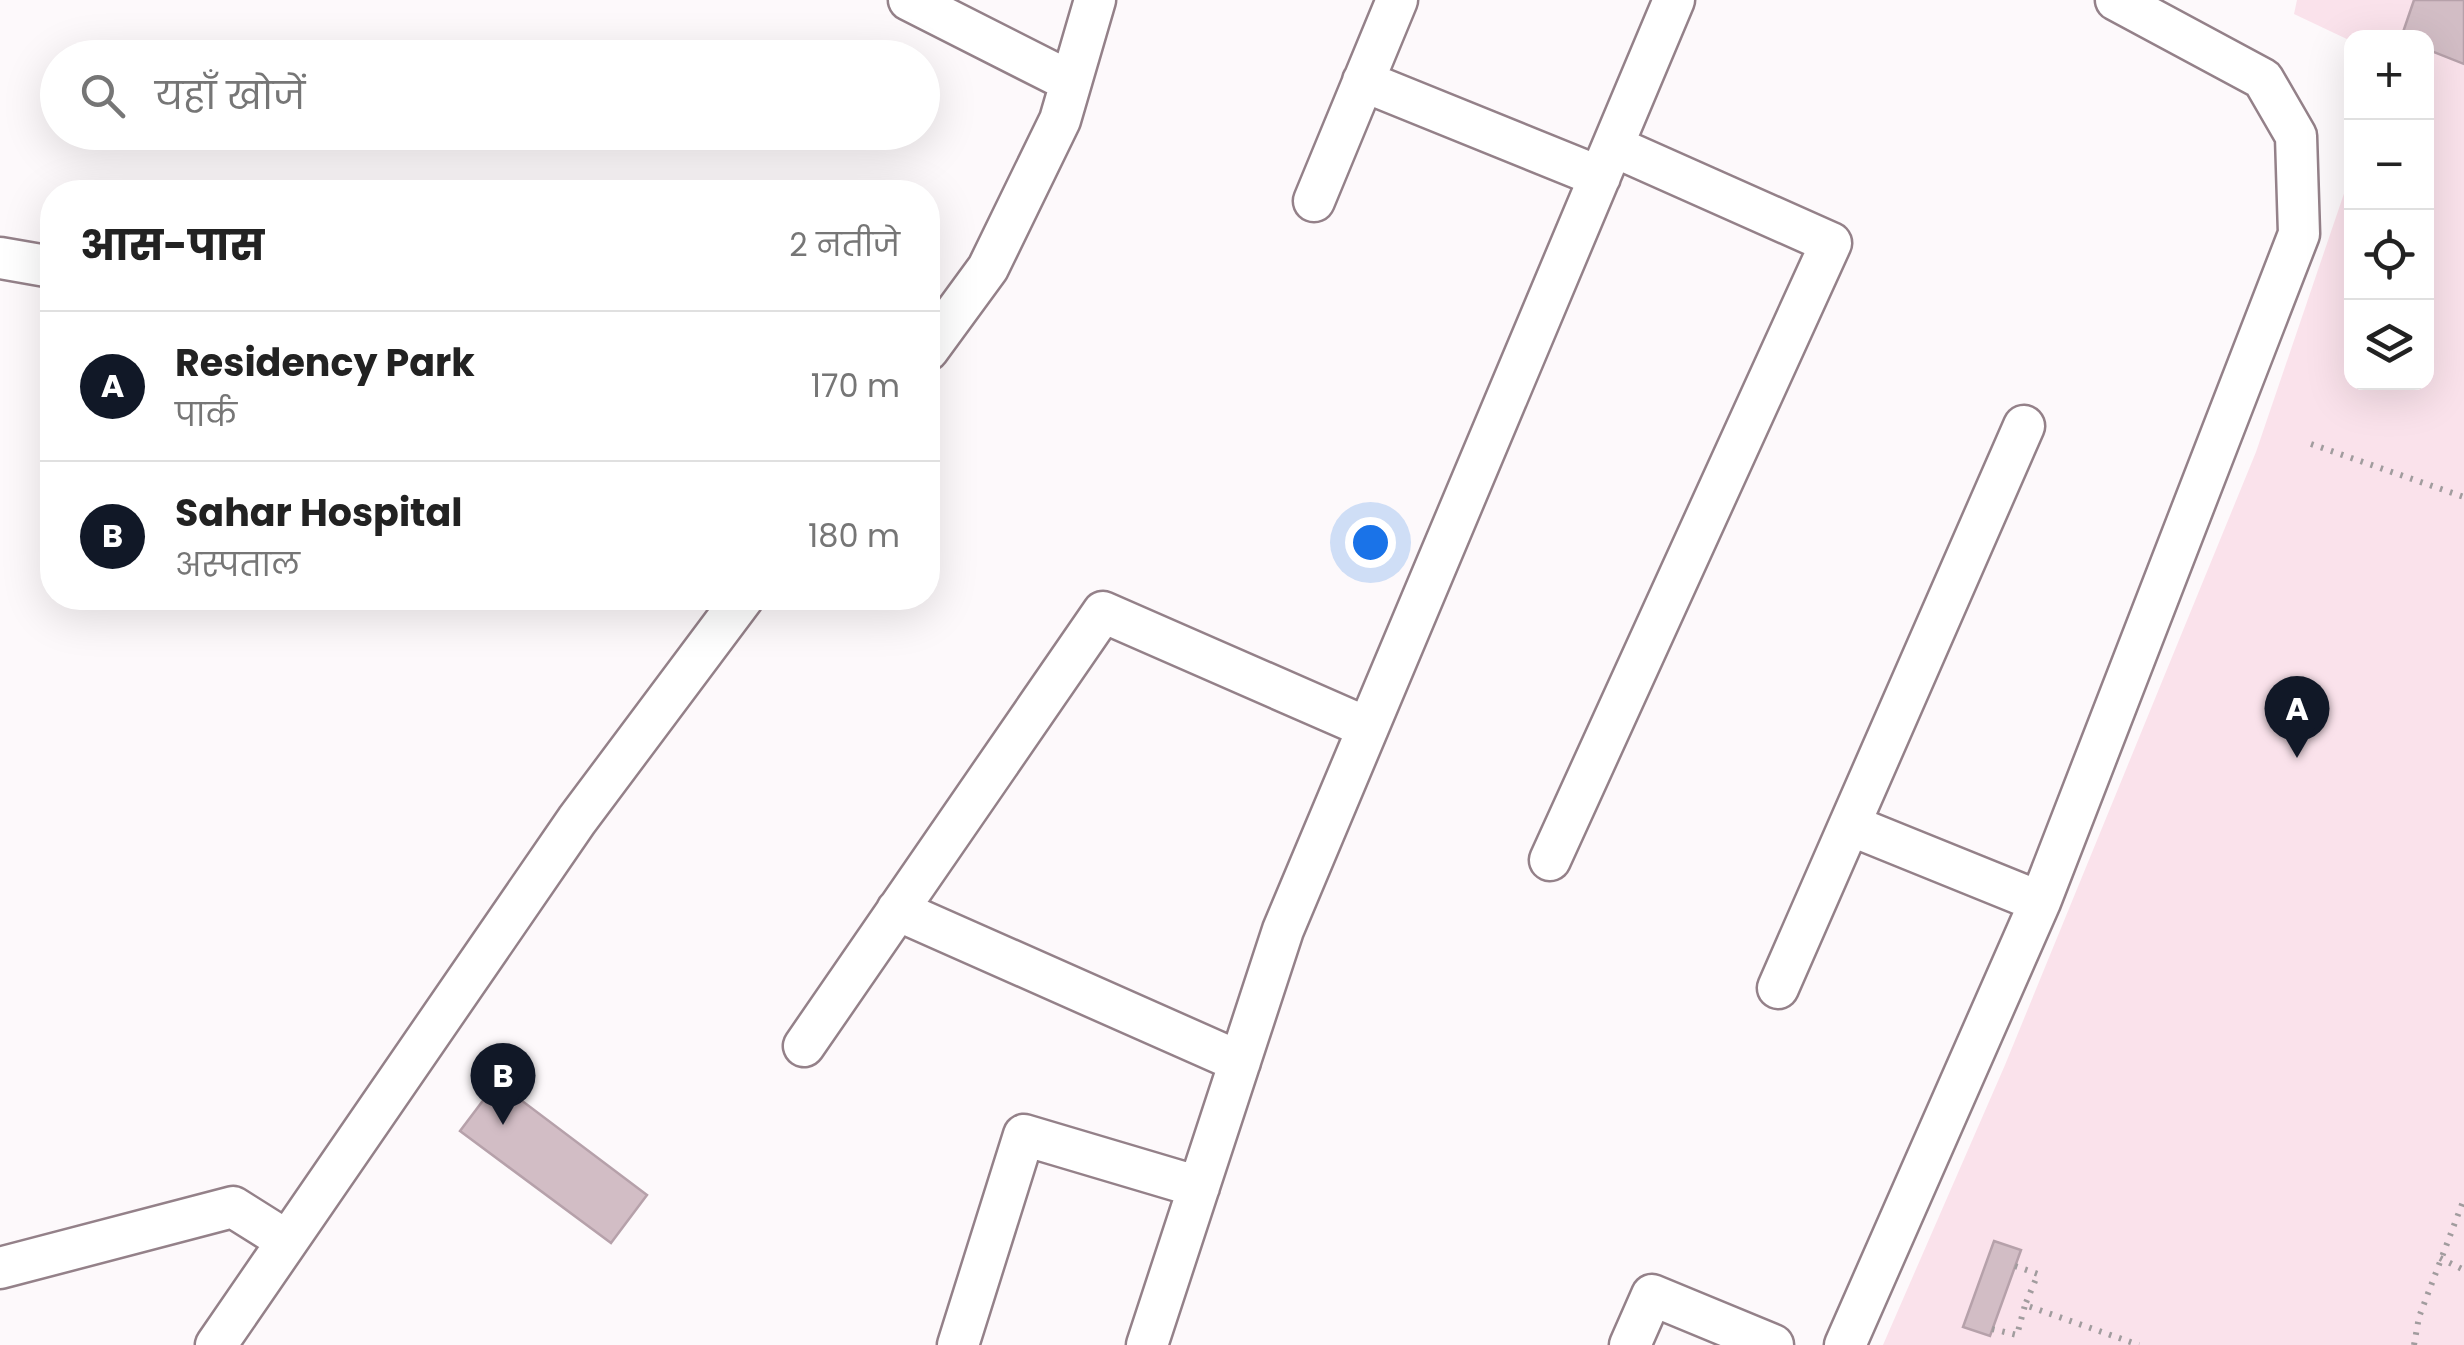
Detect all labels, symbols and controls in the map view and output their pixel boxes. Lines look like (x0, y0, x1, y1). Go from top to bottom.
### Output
map controls (2344, 30, 2434, 390)
button: + (2344, 30, 2434, 120)
search box (40, 40, 940, 150)
icon: search (75, 68, 130, 123)
text: यहाँ खोजें (155, 69, 305, 122)
button: − (2344, 120, 2434, 210)
button: locate (2344, 210, 2434, 300)
text: आस-पास (80, 216, 264, 275)
text: 2 नतीजे (789, 222, 900, 267)
button: layers (2344, 300, 2434, 390)
text: Residency Park (175, 336, 475, 389)
text: A (101, 363, 124, 408)
text: 170 m (811, 363, 900, 408)
text: पार्क (175, 392, 237, 437)
text: Sahar Hospital (175, 486, 463, 539)
text: B (102, 513, 123, 558)
text: 180 m (808, 513, 900, 558)
your location (1345, 517, 1396, 568)
text: अस्पताल (175, 542, 300, 587)
pin: A (2264, 676, 2330, 758)
pin: B (470, 1042, 536, 1125)

